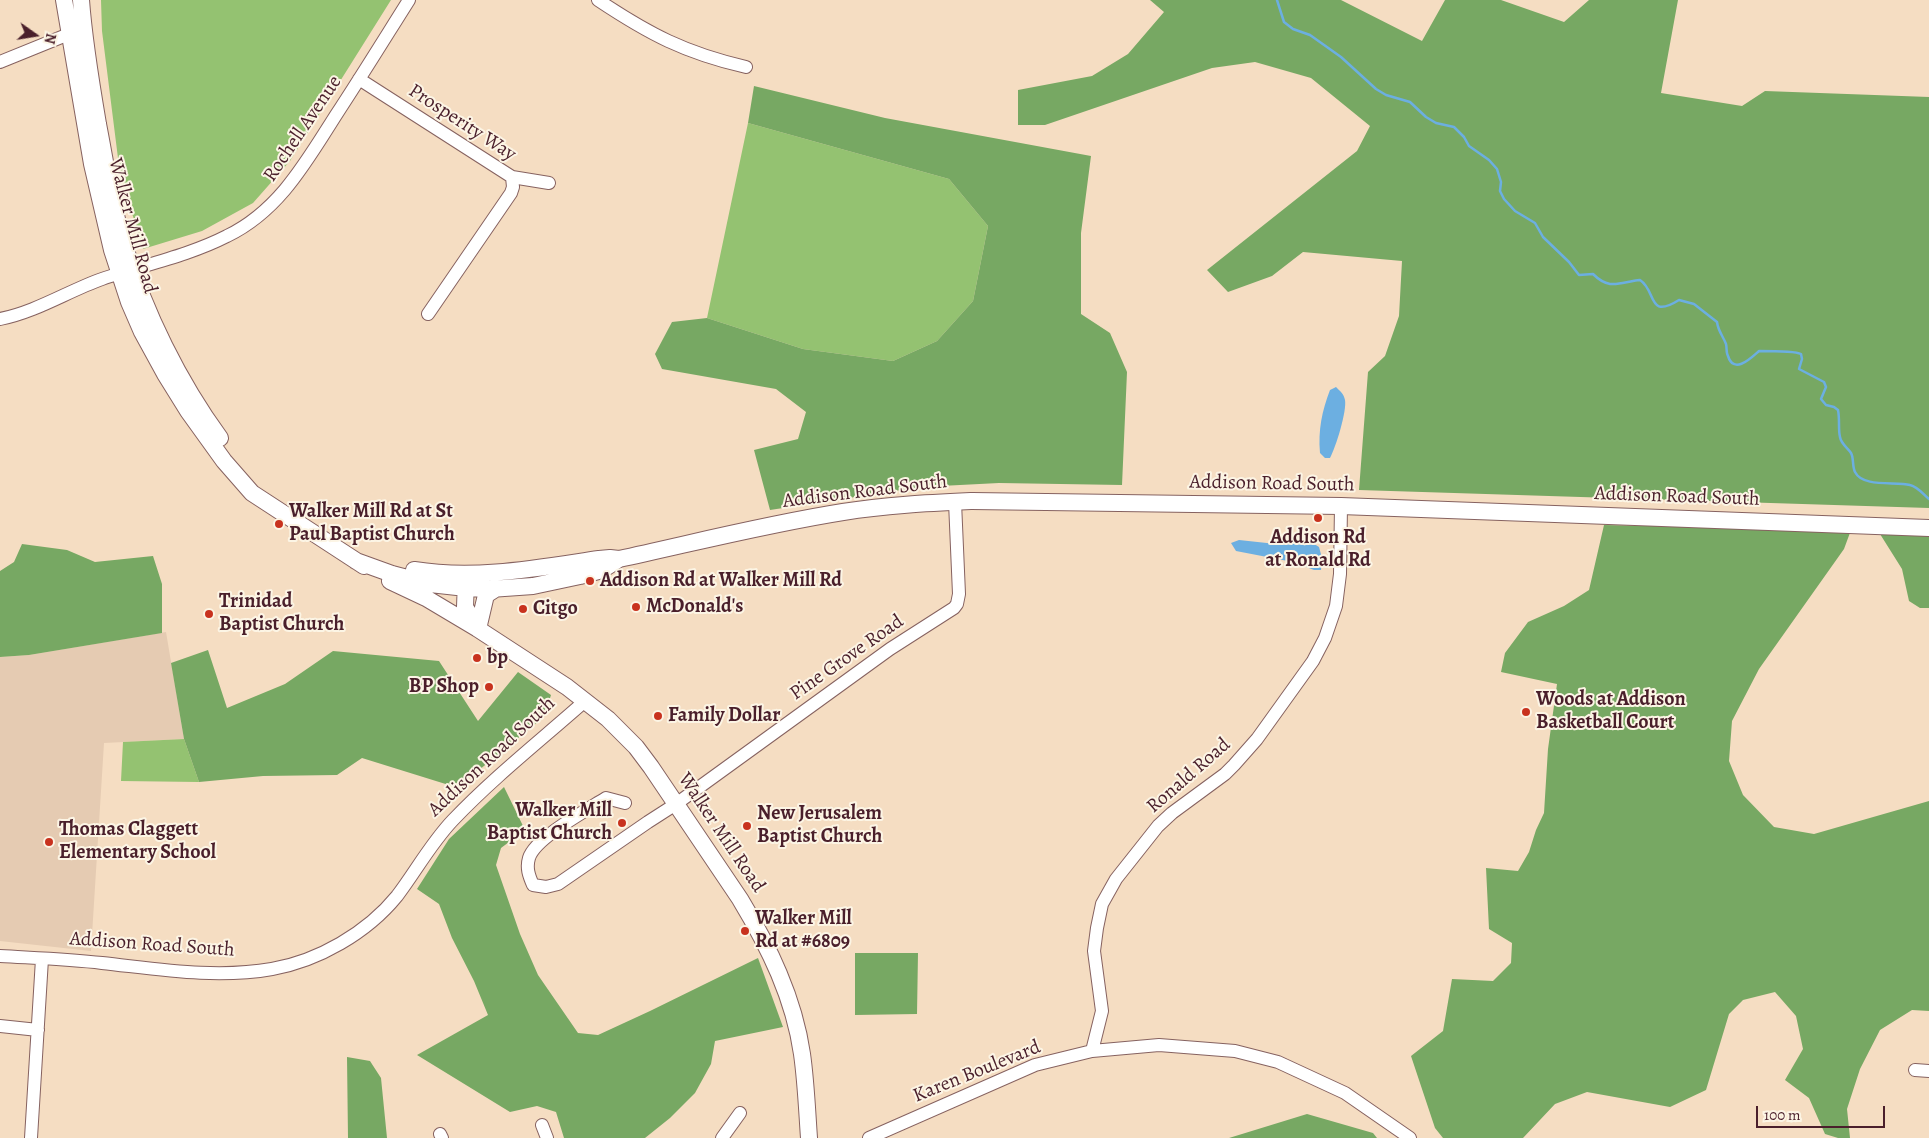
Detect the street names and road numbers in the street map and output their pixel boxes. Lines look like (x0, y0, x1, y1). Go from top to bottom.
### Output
street label: Rochell Avenue (259, 71, 347, 187)
street label: Prosperity Way (404, 79, 520, 167)
street label: Walker Mill Road (102, 156, 162, 296)
street label: Addison Road South (782, 470, 948, 514)
street label: Addison Road South (1189, 471, 1355, 497)
street label: Addison Road South (1594, 482, 1760, 512)
street label: Pine Grove Road (785, 610, 909, 706)
street label: Addison Road South (423, 692, 561, 822)
street label: Ronald Road (1142, 733, 1236, 819)
street label: Walker Mill Road (672, 769, 770, 897)
street label: Addison Road South (69, 927, 235, 963)
street label: Karen Boulevard (910, 1035, 1044, 1109)

